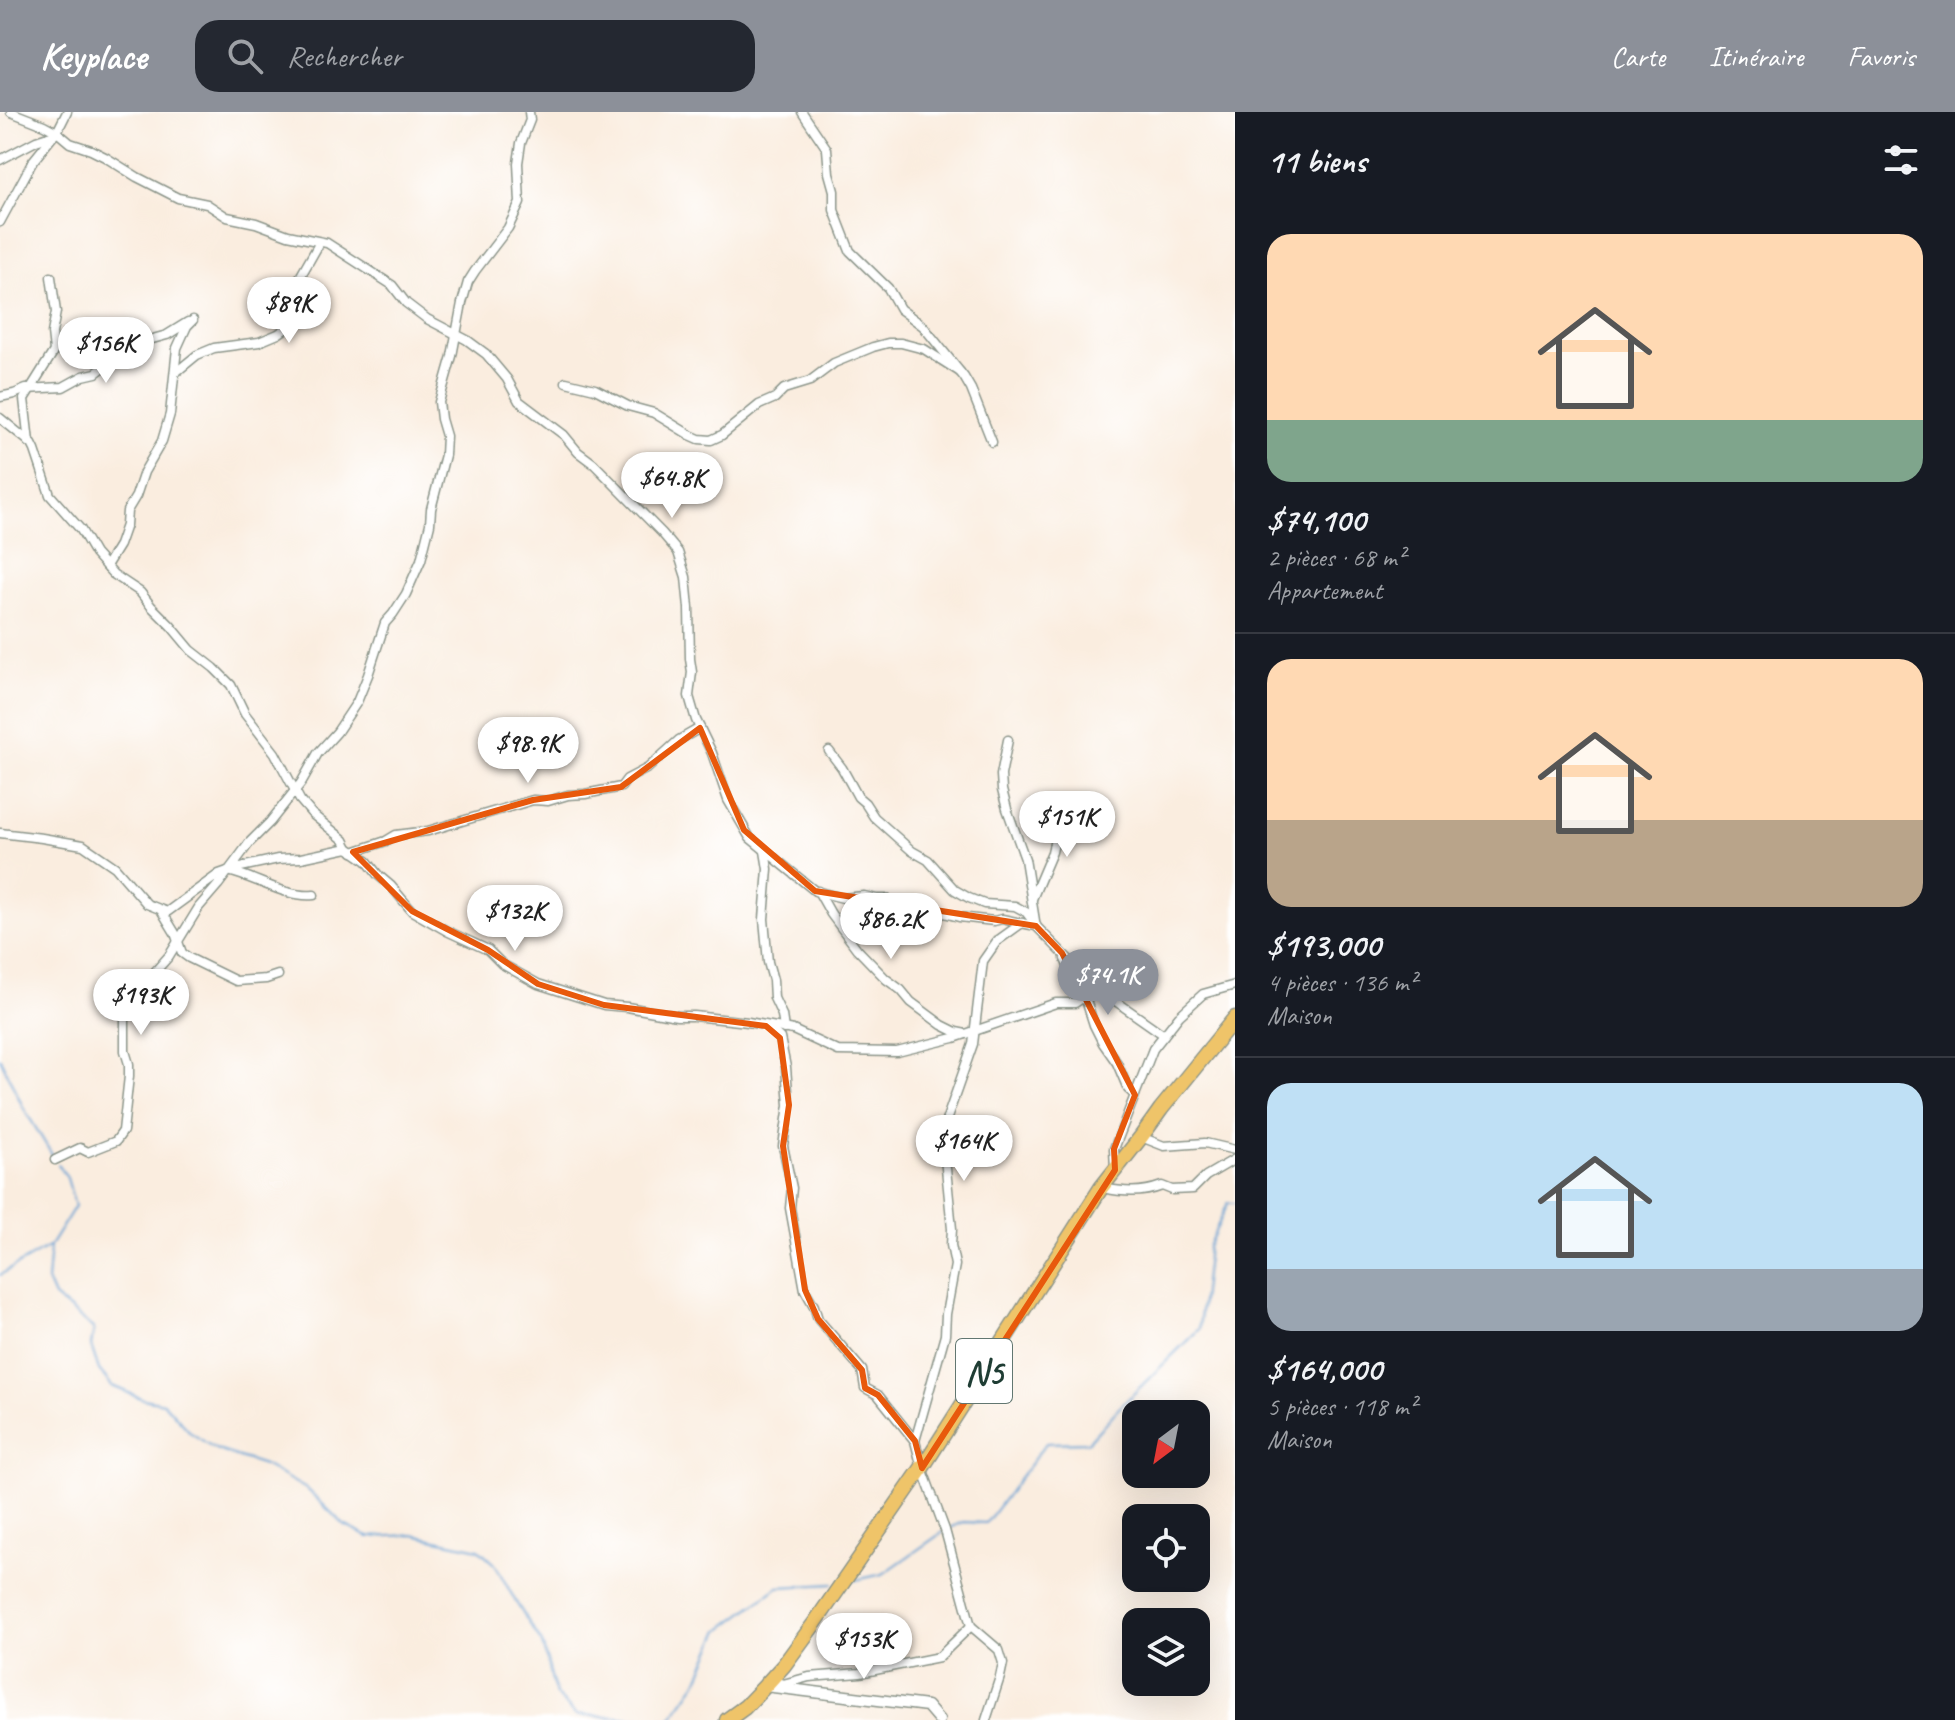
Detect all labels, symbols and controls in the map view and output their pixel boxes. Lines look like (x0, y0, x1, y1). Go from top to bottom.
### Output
search box (195, 20, 755, 92)
text: Keyplace (40, 33, 147, 80)
icon: search (223, 34, 267, 78)
text: Rechercher (287, 37, 402, 75)
text: Carte (1611, 39, 1665, 74)
text: Itinéraire (1709, 39, 1803, 74)
text: Favoris (1847, 39, 1915, 74)
icon: filters (1879, 138, 1923, 182)
text: 11 biens (1267, 139, 1366, 182)
pin: $89K (242, 277, 336, 345)
text: $89K (265, 286, 313, 319)
icon: home (1523, 286, 1667, 430)
pin: $156K (50, 317, 162, 385)
text: $156K (76, 326, 136, 359)
pin: $64.8K (607, 452, 737, 520)
text: $64.8K (639, 461, 705, 494)
text: $74,100 (1267, 498, 1365, 541)
text: 2 pièces · 68 m² (1267, 541, 1405, 574)
text: Appartement (1267, 574, 1382, 607)
icon: home (1523, 711, 1667, 855)
pin: $98.9K (463, 717, 593, 785)
text: $98.9K (496, 726, 560, 759)
pin: $151K (1011, 791, 1123, 859)
text: $151K (1037, 800, 1097, 833)
pin: $132K (459, 885, 571, 953)
pin: $86.2K (826, 893, 956, 961)
text: $132K (485, 894, 545, 927)
text: $86.2K (858, 902, 924, 935)
text: $193,000 (1267, 923, 1380, 966)
pin: $74.1K (1043, 949, 1173, 1017)
text: $74.1K (1075, 958, 1141, 991)
text: 4 pièces · 136 m² (1267, 966, 1416, 999)
pin: $193K (85, 969, 197, 1037)
text: $193K (111, 978, 171, 1011)
text: Maison (1267, 999, 1332, 1032)
pin: $164K (908, 1115, 1020, 1183)
text: $164K (934, 1124, 994, 1157)
icon: home (1523, 1135, 1667, 1279)
road number: N5 (956, 1339, 1012, 1403)
text: $164,000 (1267, 1347, 1382, 1390)
text: 5 pièces · 118 m² (1267, 1390, 1416, 1423)
north arrow (1122, 1400, 1210, 1488)
map controls (1122, 1400, 1210, 1696)
text: Maison (1267, 1423, 1332, 1456)
button: locate (1122, 1504, 1210, 1592)
button: layers (1122, 1608, 1210, 1696)
pin: $153K (808, 1613, 920, 1681)
text: $153K (834, 1622, 894, 1655)

